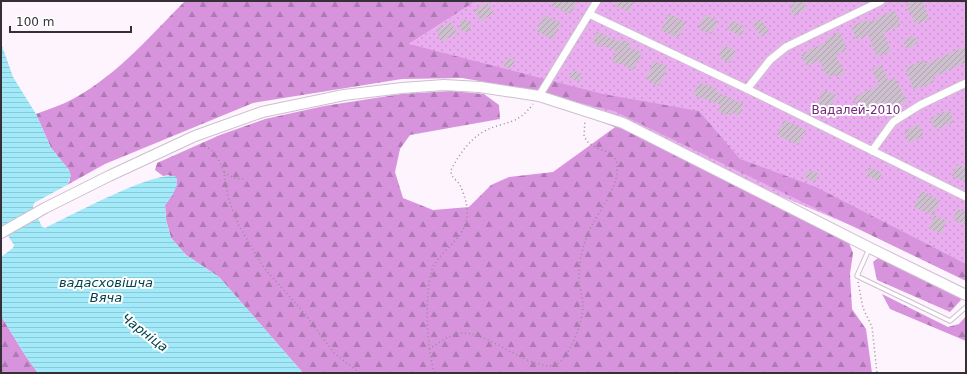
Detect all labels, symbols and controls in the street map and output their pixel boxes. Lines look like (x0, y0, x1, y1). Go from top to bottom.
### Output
scale bar (10, 8, 131, 34)
text: 100 m (16, 15, 54, 29)
park label: Вадалей-2010 (812, 103, 900, 117)
water label: вадасховішча Вяча (59, 275, 153, 305)
water label: Чарніца (119, 310, 171, 355)

